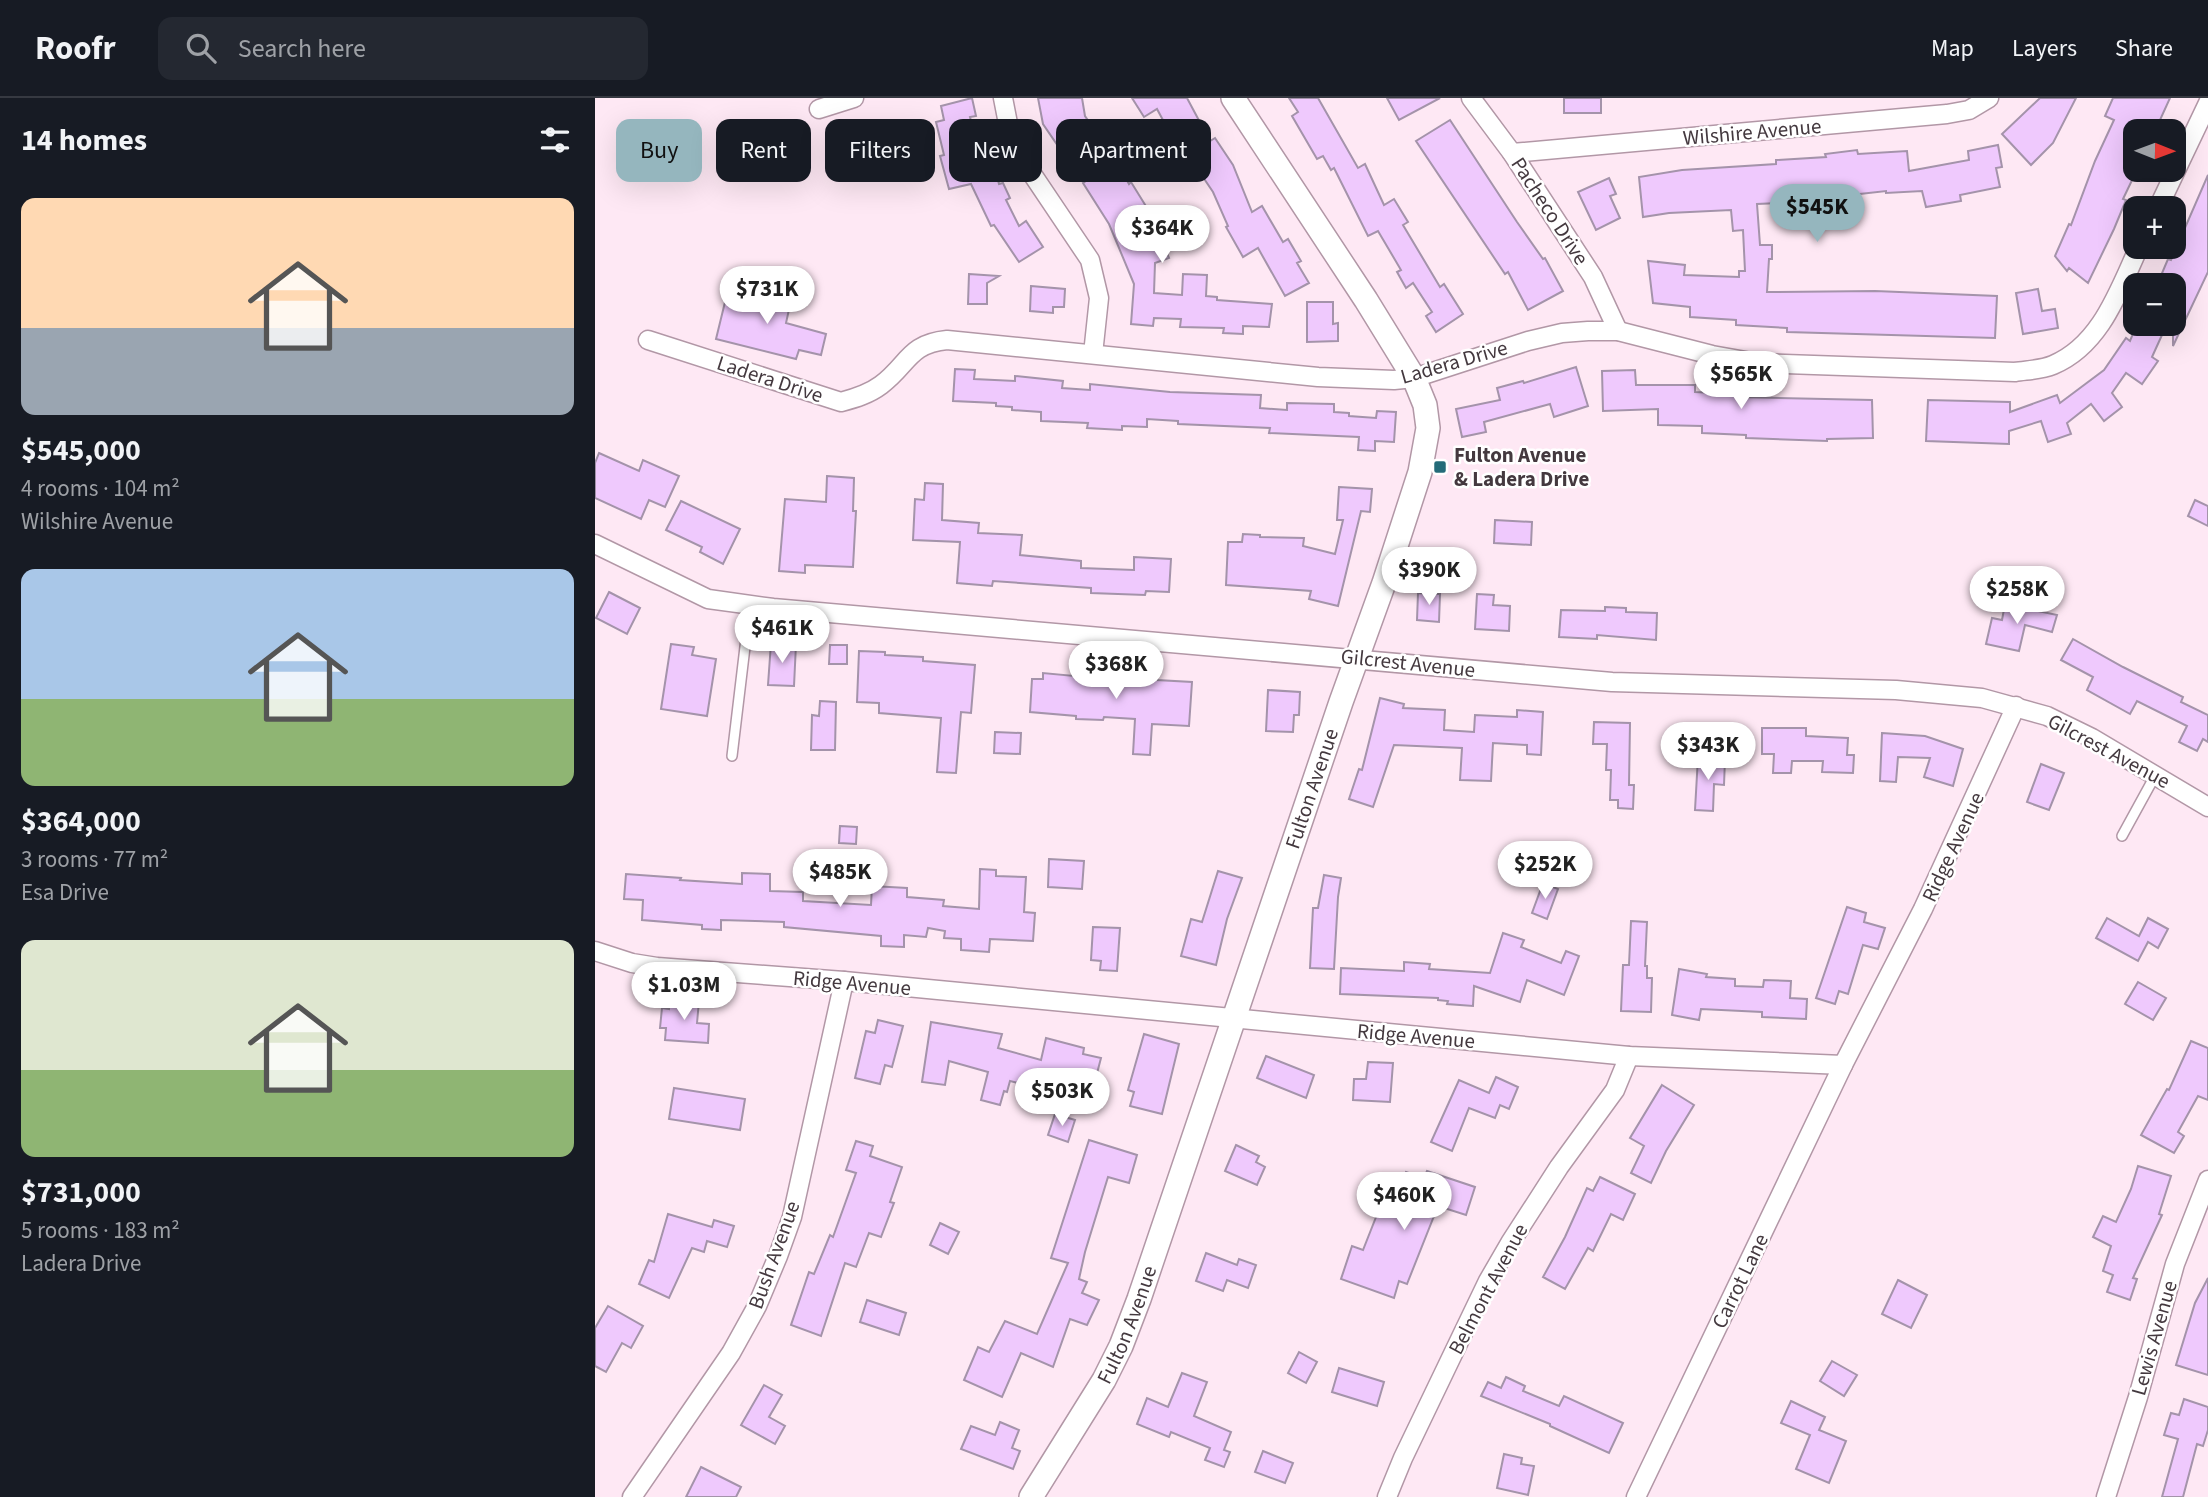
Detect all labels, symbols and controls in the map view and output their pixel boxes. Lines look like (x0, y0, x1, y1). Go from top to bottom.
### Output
search box (158, 17, 648, 80)
text: Roofr (35, 25, 116, 72)
icon: search (182, 29, 220, 67)
text: Search here (238, 30, 366, 67)
text: Map (1931, 31, 1974, 66)
text: Layers (2012, 31, 2077, 66)
text: Share (2115, 31, 2173, 66)
street label: Wilshire Avenue (1682, 111, 1822, 153)
text: 14 homes (21, 119, 147, 162)
chip: Buy (616, 119, 702, 182)
chip: Rent (716, 119, 811, 182)
chip: Filters (825, 119, 935, 182)
chip: New (949, 119, 1042, 182)
chip: Apartment (1056, 119, 1211, 182)
north arrow (2123, 119, 2186, 182)
map controls (2123, 119, 2186, 336)
icon: filters (536, 121, 574, 159)
street label: Pacheco Drive (1504, 151, 1596, 271)
pin: $545K (1768, 184, 1866, 244)
text: $545K (1786, 190, 1848, 223)
button: + (2123, 196, 2186, 259)
pin: $364K (1113, 206, 1211, 265)
text: $364K (1131, 211, 1193, 244)
icon: home (235, 243, 361, 369)
pin: $731K (718, 266, 816, 326)
text: $731K (736, 272, 798, 305)
button: − (2123, 273, 2186, 336)
street label: Ladera Drive (1397, 332, 1511, 392)
street label: Ladera Drive (713, 348, 827, 410)
pin: $565K (1692, 352, 1790, 411)
text: $565K (1710, 357, 1772, 390)
text: $545,000 (21, 429, 141, 472)
place label: Fulton Avenue & Ladera Drive (1454, 440, 1589, 494)
marker: Fulton Avenue & Ladera Drive (1432, 459, 1448, 475)
text: 4 rooms · 104 m² (21, 472, 180, 505)
text: Wilshire Avenue (21, 505, 173, 538)
pin: $390K (1380, 547, 1478, 607)
text: $390K (1398, 553, 1460, 586)
pin: $258K (1968, 566, 2066, 626)
text: $258K (1986, 572, 2048, 605)
pin: $461K (733, 606, 831, 665)
text: $461K (751, 611, 813, 644)
icon: home (235, 614, 361, 740)
street label: Gilcrest Avenue (1339, 641, 1477, 685)
pin: $368K (1067, 642, 1165, 701)
text: $368K (1085, 647, 1147, 680)
street label: Gilcrest Avenue (2042, 706, 2176, 796)
pin: $343K (1659, 722, 1757, 782)
street label: Fulton Avenue (1277, 724, 1346, 853)
text: $343K (1677, 728, 1739, 761)
street label: Ridge Avenue (1914, 787, 1992, 907)
text: $364,000 (21, 800, 141, 843)
pin: $252K (1496, 842, 1594, 901)
text: 3 rooms · 77 m² (21, 843, 168, 876)
text: $252K (1514, 847, 1576, 880)
pin: $485K (791, 850, 889, 909)
text: $485K (809, 855, 871, 888)
text: Esa Drive (21, 876, 109, 909)
pin: $1.03M (627, 962, 741, 1022)
street label: Ridge Avenue (792, 963, 912, 1003)
text: $1.03M (647, 968, 721, 1001)
icon: home (235, 985, 361, 1111)
street label: Ridge Avenue (1356, 1016, 1476, 1056)
pin: $503K (1013, 1068, 1111, 1128)
text: $503K (1031, 1074, 1093, 1107)
text: $731,000 (21, 1171, 141, 1214)
pin: $460K (1355, 1172, 1453, 1232)
text: $460K (1373, 1178, 1435, 1211)
street label: Bush Avenue (741, 1197, 807, 1313)
text: 5 rooms · 183 m² (21, 1214, 180, 1247)
street label: Belmont Avenue (1441, 1218, 1535, 1360)
street label: Carrot Lane (1704, 1229, 1776, 1333)
text: Ladera Drive (21, 1247, 141, 1280)
street label: Fulton Avenue (1089, 1262, 1164, 1389)
street label: Lewis Avenue (2123, 1277, 2185, 1399)

